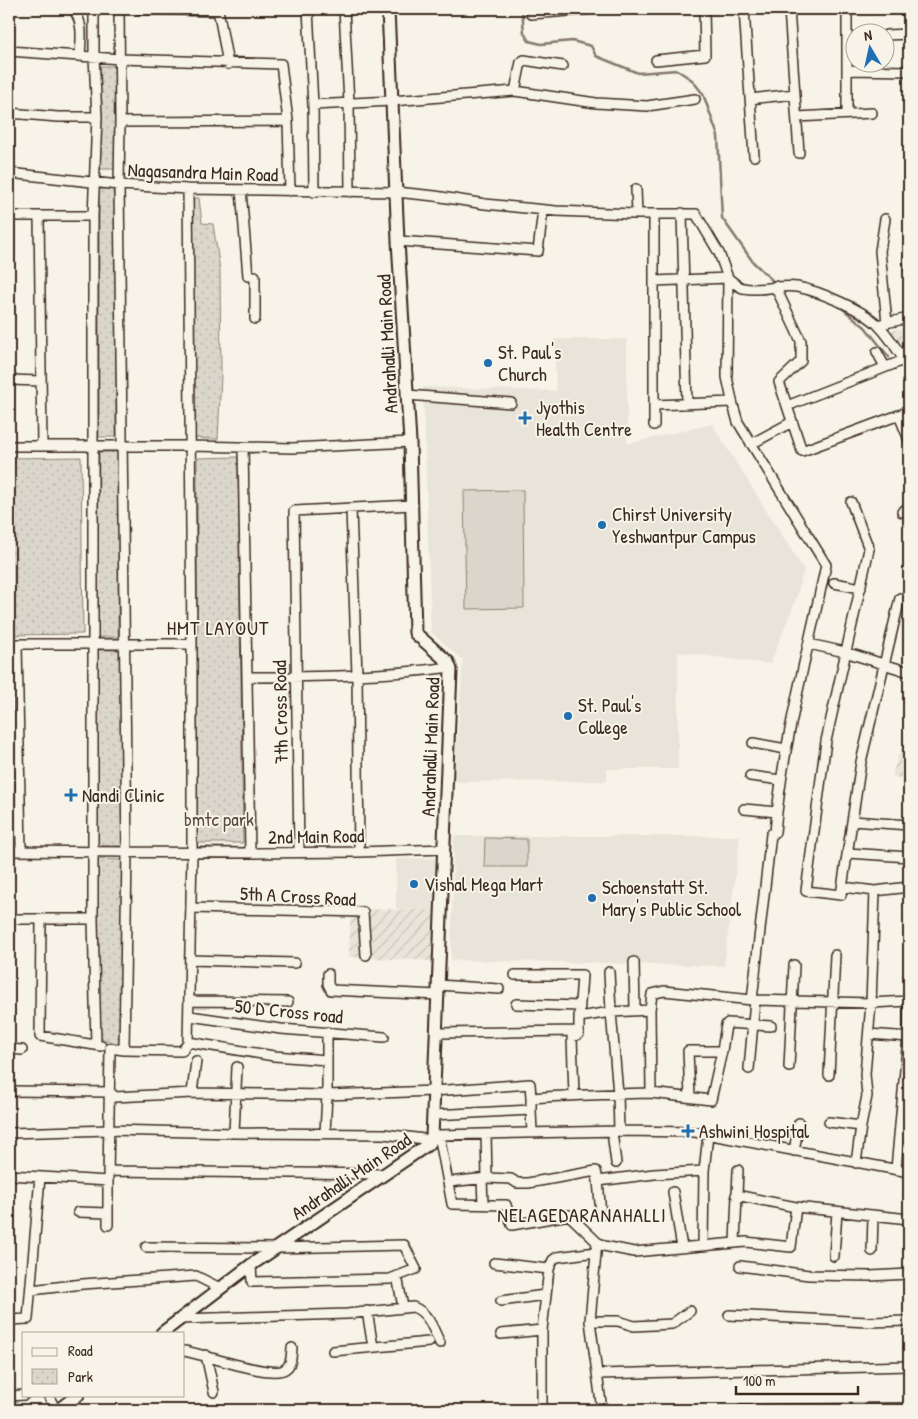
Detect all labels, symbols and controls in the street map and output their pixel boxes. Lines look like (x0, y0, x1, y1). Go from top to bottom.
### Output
north arrow (846, 22, 896, 72)
text: N (863, 25, 874, 45)
street label: Nagasandra Main Road (127, 156, 279, 188)
street label: Andrahalli Main Road (370, 273, 404, 414)
place label: St. Paul's Church (498, 339, 561, 387)
marker: St. Paul's Church (482, 357, 494, 369)
place label: Jyothis Health Centre (536, 394, 632, 442)
marker: Jyothis Health Centre (518, 411, 532, 425)
place label: Chirst University Yeshwantpur Campus (612, 501, 756, 549)
marker: Chirst University Yeshwantpur Campus (596, 519, 608, 531)
district label: HMT LAYOUT (167, 614, 269, 641)
street label: 7th Cross Road (266, 659, 294, 764)
street label: Andrahalli Main Road (415, 676, 445, 817)
place label: St. Paul's College (578, 692, 641, 740)
marker: St. Paul's College (562, 710, 574, 722)
place label: Nandi Clinic (82, 782, 165, 808)
marker: Nandi Clinic (64, 788, 78, 802)
park label: bmtc park (184, 806, 254, 832)
street label: 2nd Main Road (268, 822, 365, 850)
place label: Vishal Mega Mart (424, 871, 543, 897)
place label: Schoenstatt St. Mary's Public School (602, 874, 742, 922)
marker: Vishal Mega Mart (408, 878, 420, 890)
street label: 5th A Cross Road (239, 880, 357, 912)
marker: Schoenstatt St. Mary's Public School (586, 892, 598, 904)
street label: 50 D Cross road (234, 992, 345, 1030)
place label: Ashwini Hospital (699, 1118, 810, 1144)
marker: Ashwini Hospital (681, 1124, 695, 1138)
street label: Andrahalli Main Road (286, 1126, 417, 1226)
district label: NELAGEDARANAHALLI (497, 1201, 667, 1228)
legend (22, 1332, 185, 1396)
text: Road (68, 1340, 93, 1361)
scale bar (736, 1364, 858, 1396)
text: Park (68, 1366, 93, 1387)
text: 100 m (743, 1370, 776, 1391)

